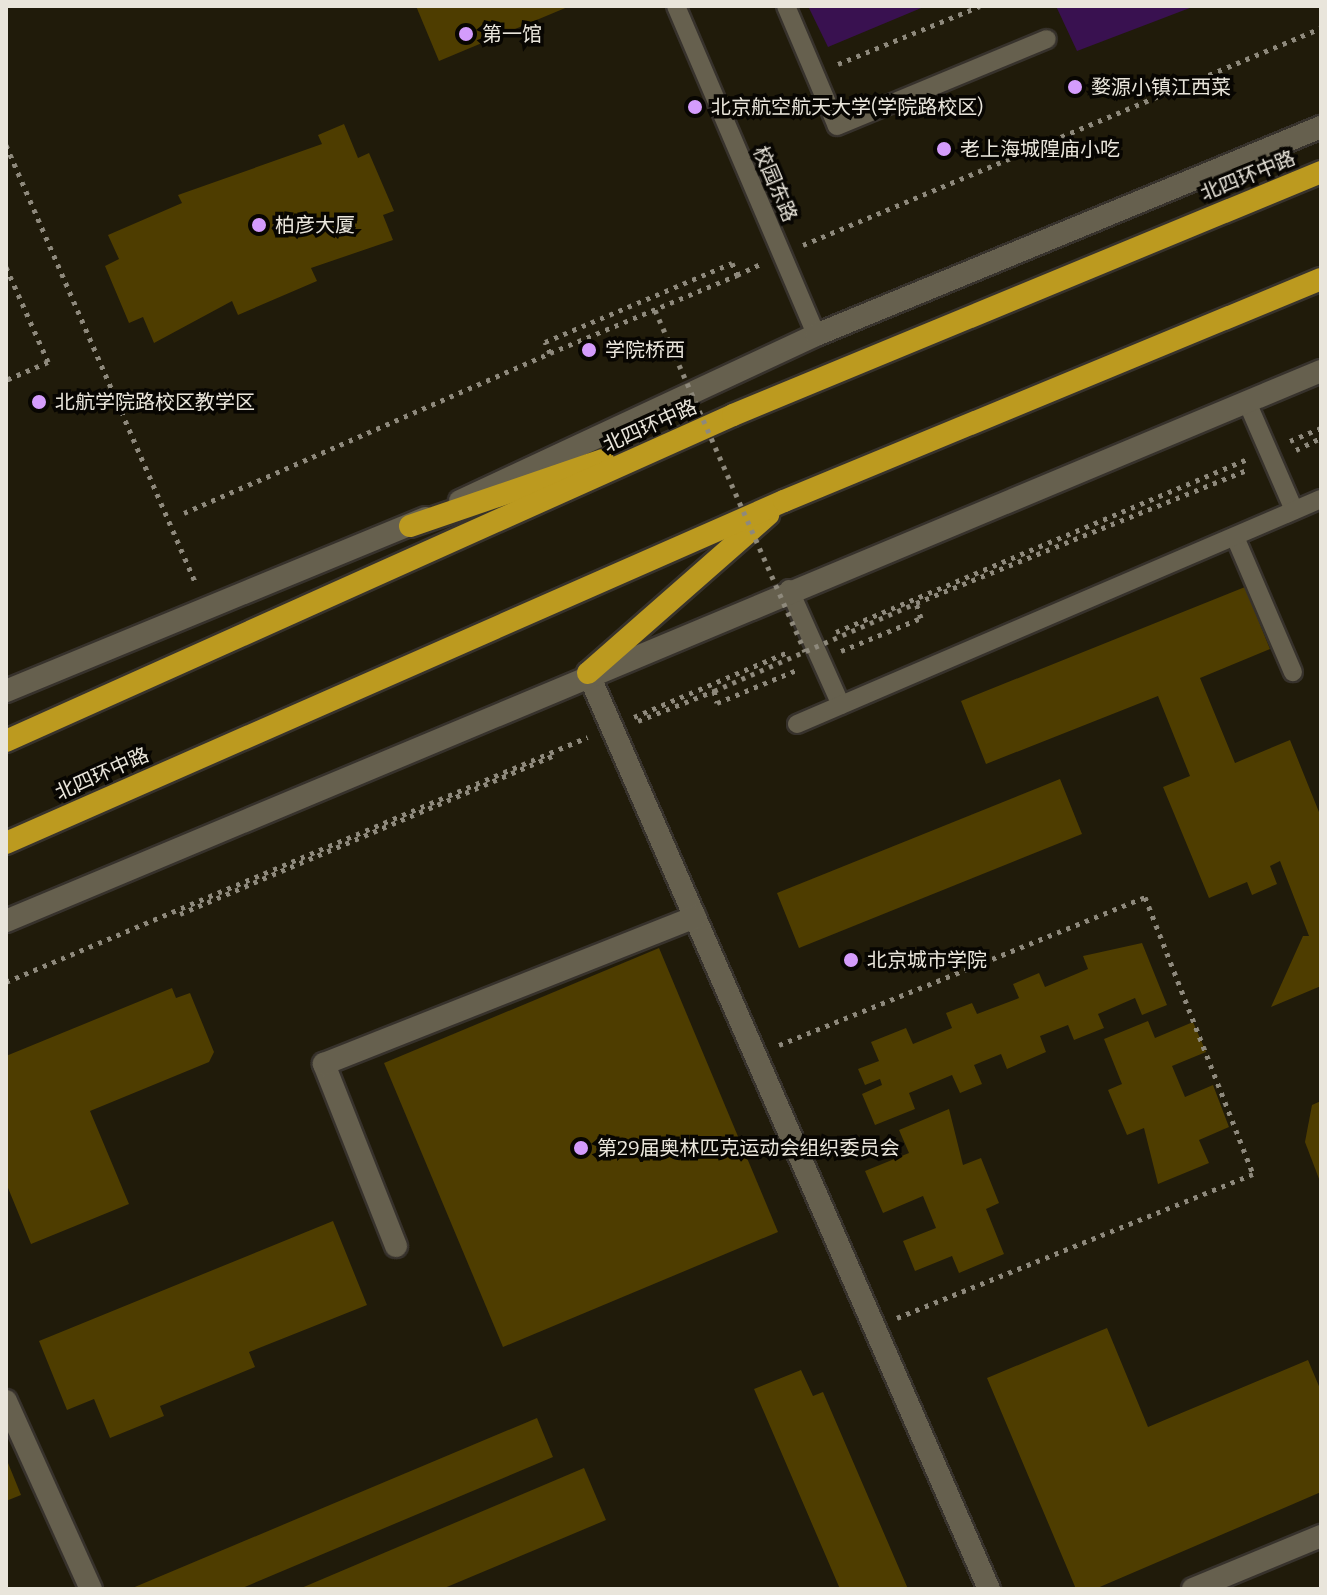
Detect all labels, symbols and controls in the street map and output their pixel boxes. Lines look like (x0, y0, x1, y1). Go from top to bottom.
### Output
place label: 第一馆 (482, 22, 542, 46)
marker: 第一馆 (457, 25, 475, 43)
place label: 婺源小镇江西菜 (1091, 75, 1231, 99)
marker: 婺源小镇江西菜 (1066, 78, 1084, 96)
place label: 北京航空航天大学(学院路校区) (711, 95, 983, 119)
marker: 北京航空航天大学(学院路校区) (686, 98, 704, 116)
place label: 老上海城隍庙小吃 (960, 137, 1120, 161)
marker: 老上海城隍庙小吃 (935, 140, 953, 158)
street label: 校园东路 (748, 142, 802, 226)
street label: 北四环中路 (1197, 146, 1299, 206)
place label: 柏彦大厦 (275, 213, 355, 237)
marker: 柏彦大厦 (250, 216, 268, 234)
place label: 学院桥西 (605, 338, 685, 362)
marker: 学院桥西 (580, 341, 598, 359)
place label: 北航学院路校区教学区 (55, 390, 255, 414)
marker: 北航学院路校区教学区 (30, 393, 48, 411)
street label: 北四环中路 (599, 395, 701, 457)
street label: 北四环中路 (51, 743, 153, 805)
place label: 北京城市学院 (867, 948, 987, 972)
marker: 北京城市学院 (842, 951, 860, 969)
place label: 第29届奥林匹克运动会组织委员会 (597, 1136, 900, 1160)
marker: 第29届奥林匹克运动会组织委员会 (572, 1139, 590, 1157)

